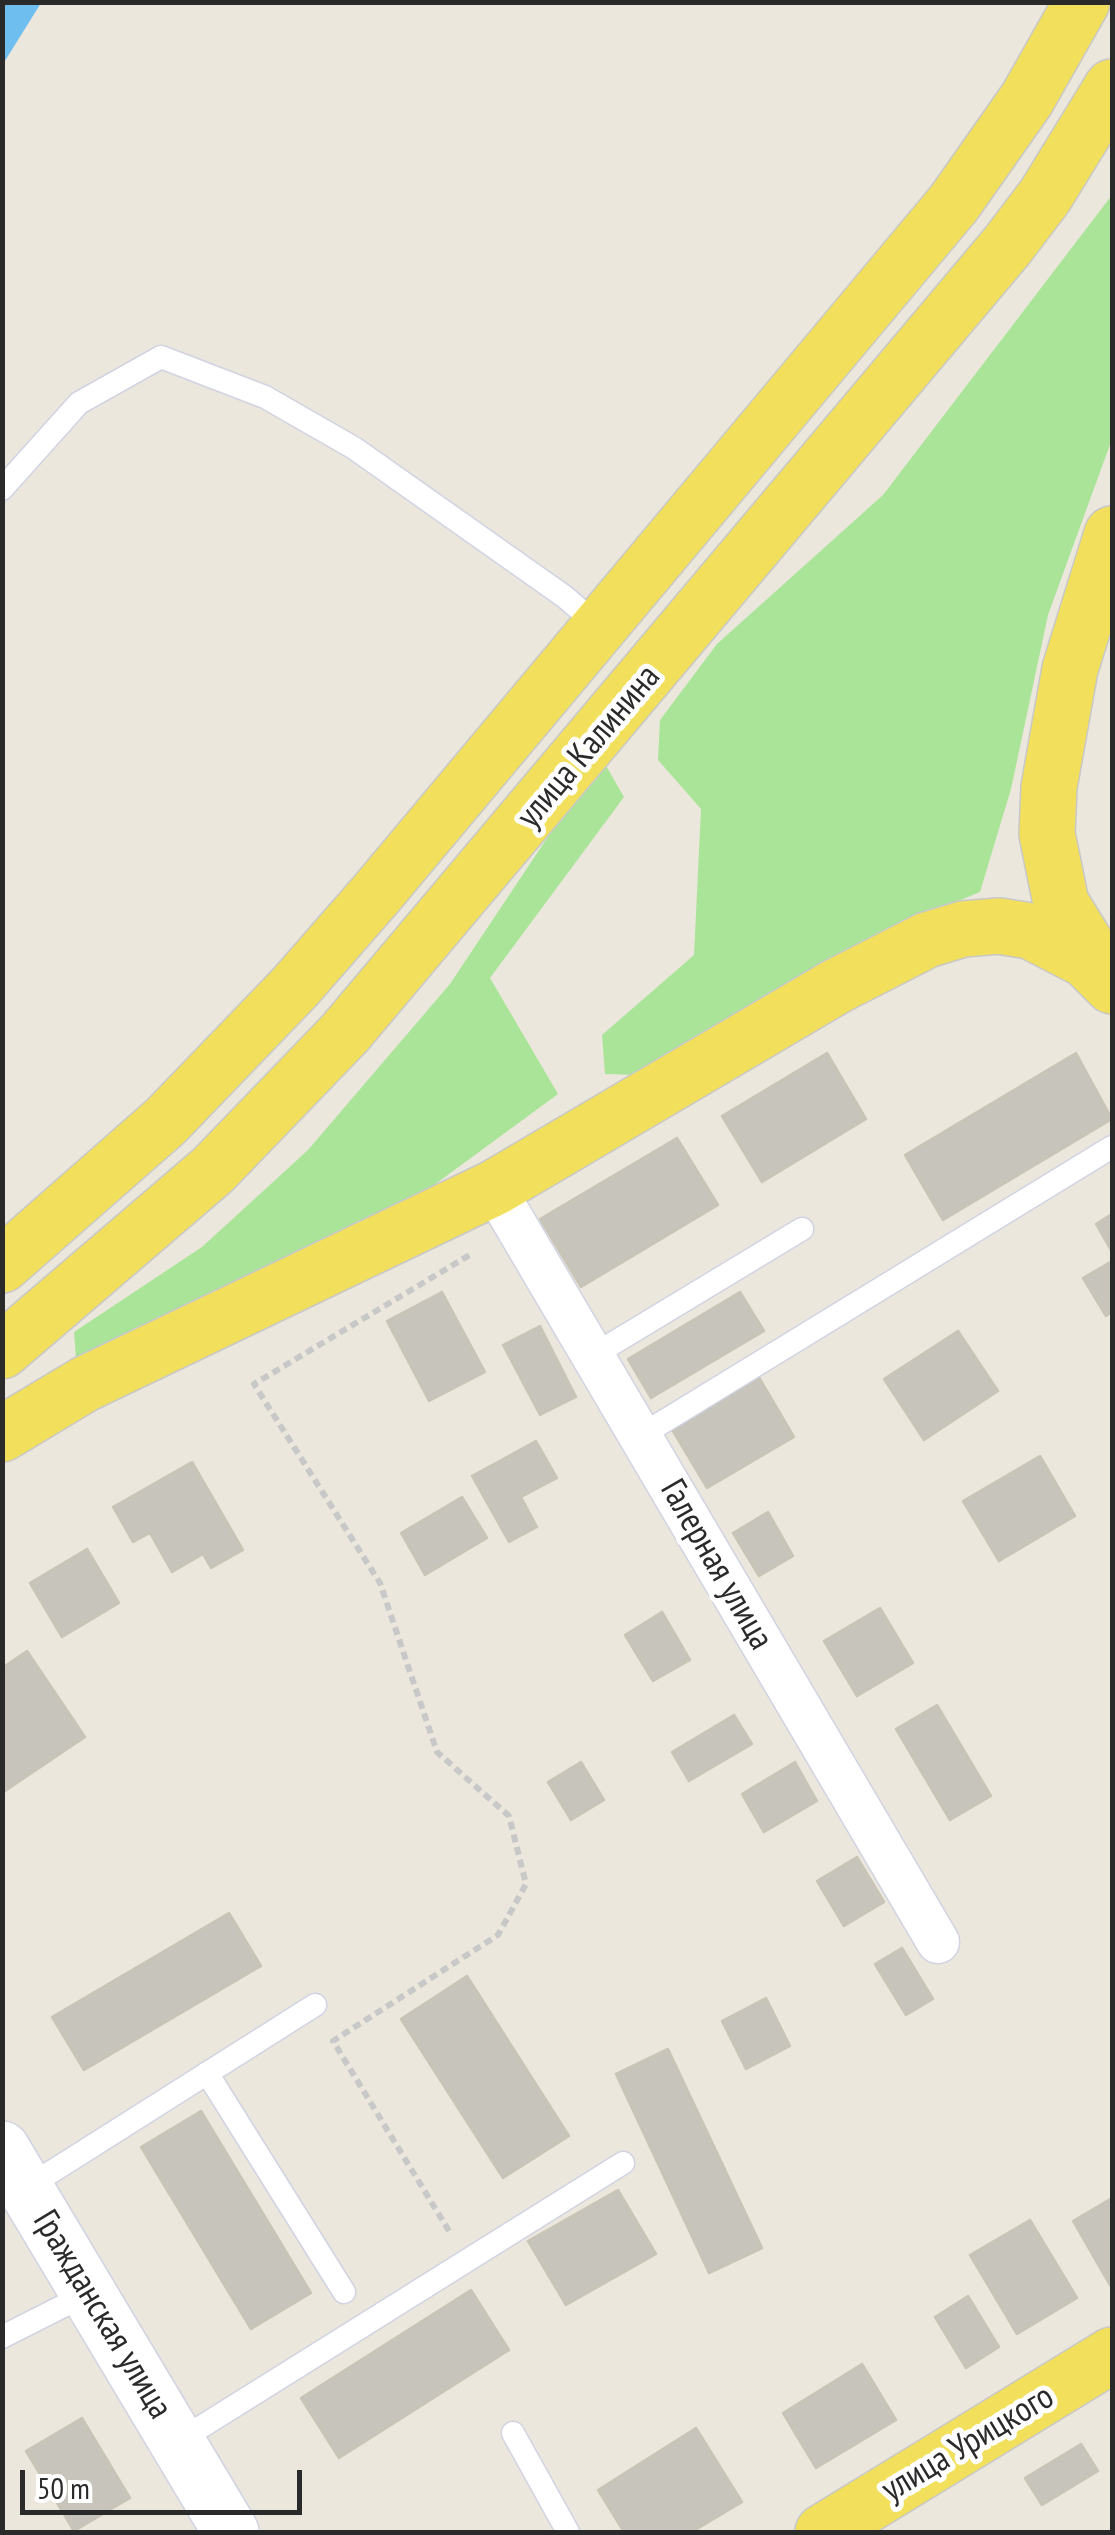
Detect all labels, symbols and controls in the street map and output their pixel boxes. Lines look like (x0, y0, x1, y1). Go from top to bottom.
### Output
street label: улица Калинина (509, 657, 669, 837)
street label: Галерная улица (651, 1473, 781, 1657)
street label: Гражданская улица (23, 2203, 181, 2427)
street label: улица Урицкого (874, 2376, 1062, 2512)
scale bar (25, 2450, 308, 2512)
text: 50 m (37, 2468, 90, 2507)

